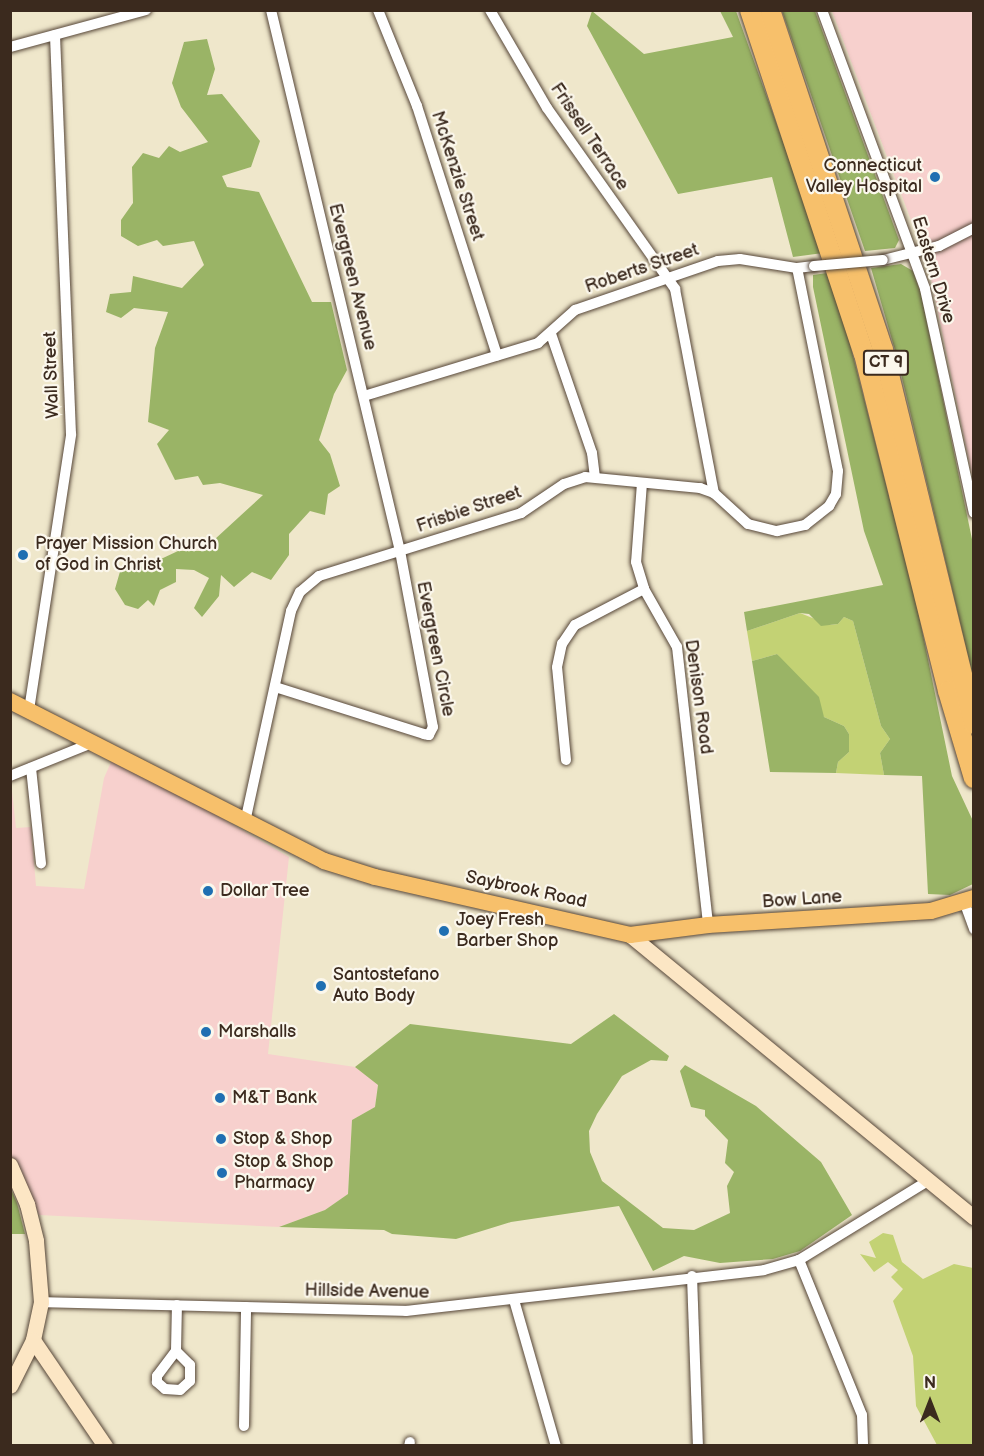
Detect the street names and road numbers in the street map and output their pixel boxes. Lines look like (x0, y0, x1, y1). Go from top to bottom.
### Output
street label: Frissell Terrace (545, 79, 633, 195)
street label: McKenzie Street (426, 108, 488, 244)
street label: Evergreen Avenue (323, 201, 381, 353)
street label: Eastern Drive (907, 214, 959, 326)
street label: Roberts Street (582, 239, 702, 299)
street label: Wall Street (40, 331, 64, 419)
road number: CT 9 (862, 350, 910, 376)
street label: Frisbie Street (414, 482, 524, 538)
street label: Evergreen Circle (411, 580, 459, 718)
street label: Denison Road (679, 638, 717, 756)
street label: Saybrook Road (464, 867, 588, 913)
street label: Bow Lane (761, 886, 843, 914)
street label: Hillside Avenue (304, 1280, 430, 1304)

